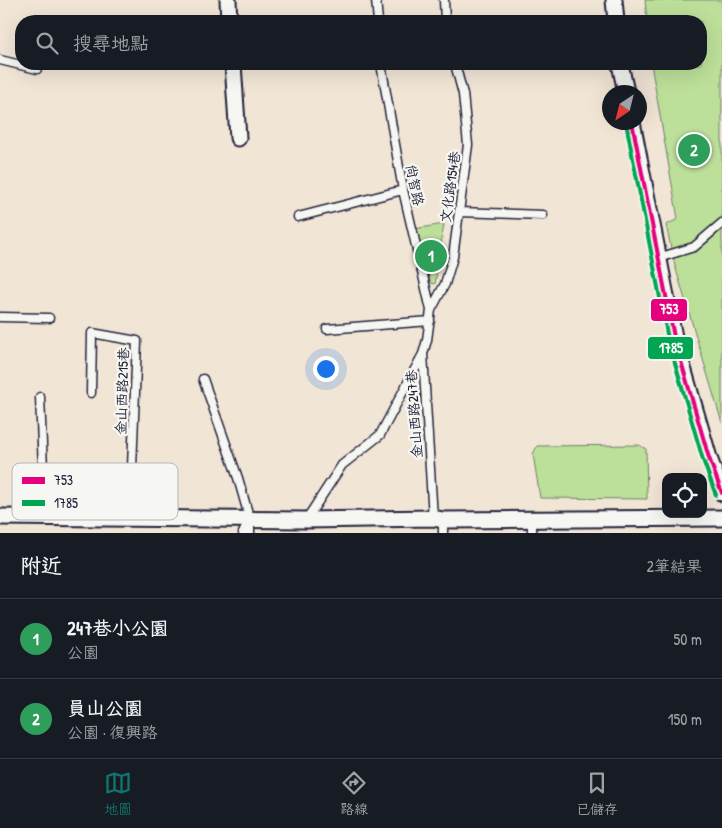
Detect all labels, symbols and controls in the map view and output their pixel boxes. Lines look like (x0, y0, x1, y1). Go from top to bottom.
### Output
search box (15, 15, 707, 70)
icon: search (33, 29, 61, 57)
text: 搜尋地點 (73, 30, 149, 56)
north arrow (602, 85, 647, 130)
pin: 2 (678, 131, 710, 169)
street label: 文化路154巷 (435, 149, 464, 224)
street label: 尚智路 (402, 162, 429, 207)
pin: 1 (415, 237, 447, 275)
line badge: 753 (650, 298, 688, 322)
text: 753 (658, 299, 679, 318)
line badge: 1785 (647, 336, 694, 360)
text: 1785 (659, 338, 683, 357)
street label: 金山西路215巷 (110, 346, 133, 435)
your location (313, 356, 339, 382)
street label: 金山西路247巷 (401, 368, 426, 459)
legend (12, 463, 178, 520)
text: 753 (54, 470, 73, 489)
map controls (662, 473, 707, 518)
button: locate (662, 473, 707, 518)
text: 1785 (54, 493, 78, 512)
text: 附近 (20, 551, 62, 580)
text: 2筆結果 (647, 555, 702, 577)
text: 247巷小公園 (67, 615, 168, 641)
text: 1 (33, 628, 39, 650)
text: 50 m (674, 628, 702, 650)
text: 公園 (67, 641, 99, 663)
text: 員山公園 (67, 695, 143, 721)
text: 2 (32, 708, 40, 730)
text: 150 m (668, 708, 702, 730)
text: 公園 · 復興路 (67, 721, 158, 743)
tab: 地圖 (104, 769, 132, 818)
tab: 路線 (340, 769, 368, 818)
tab: 已儲存 (576, 769, 618, 818)

